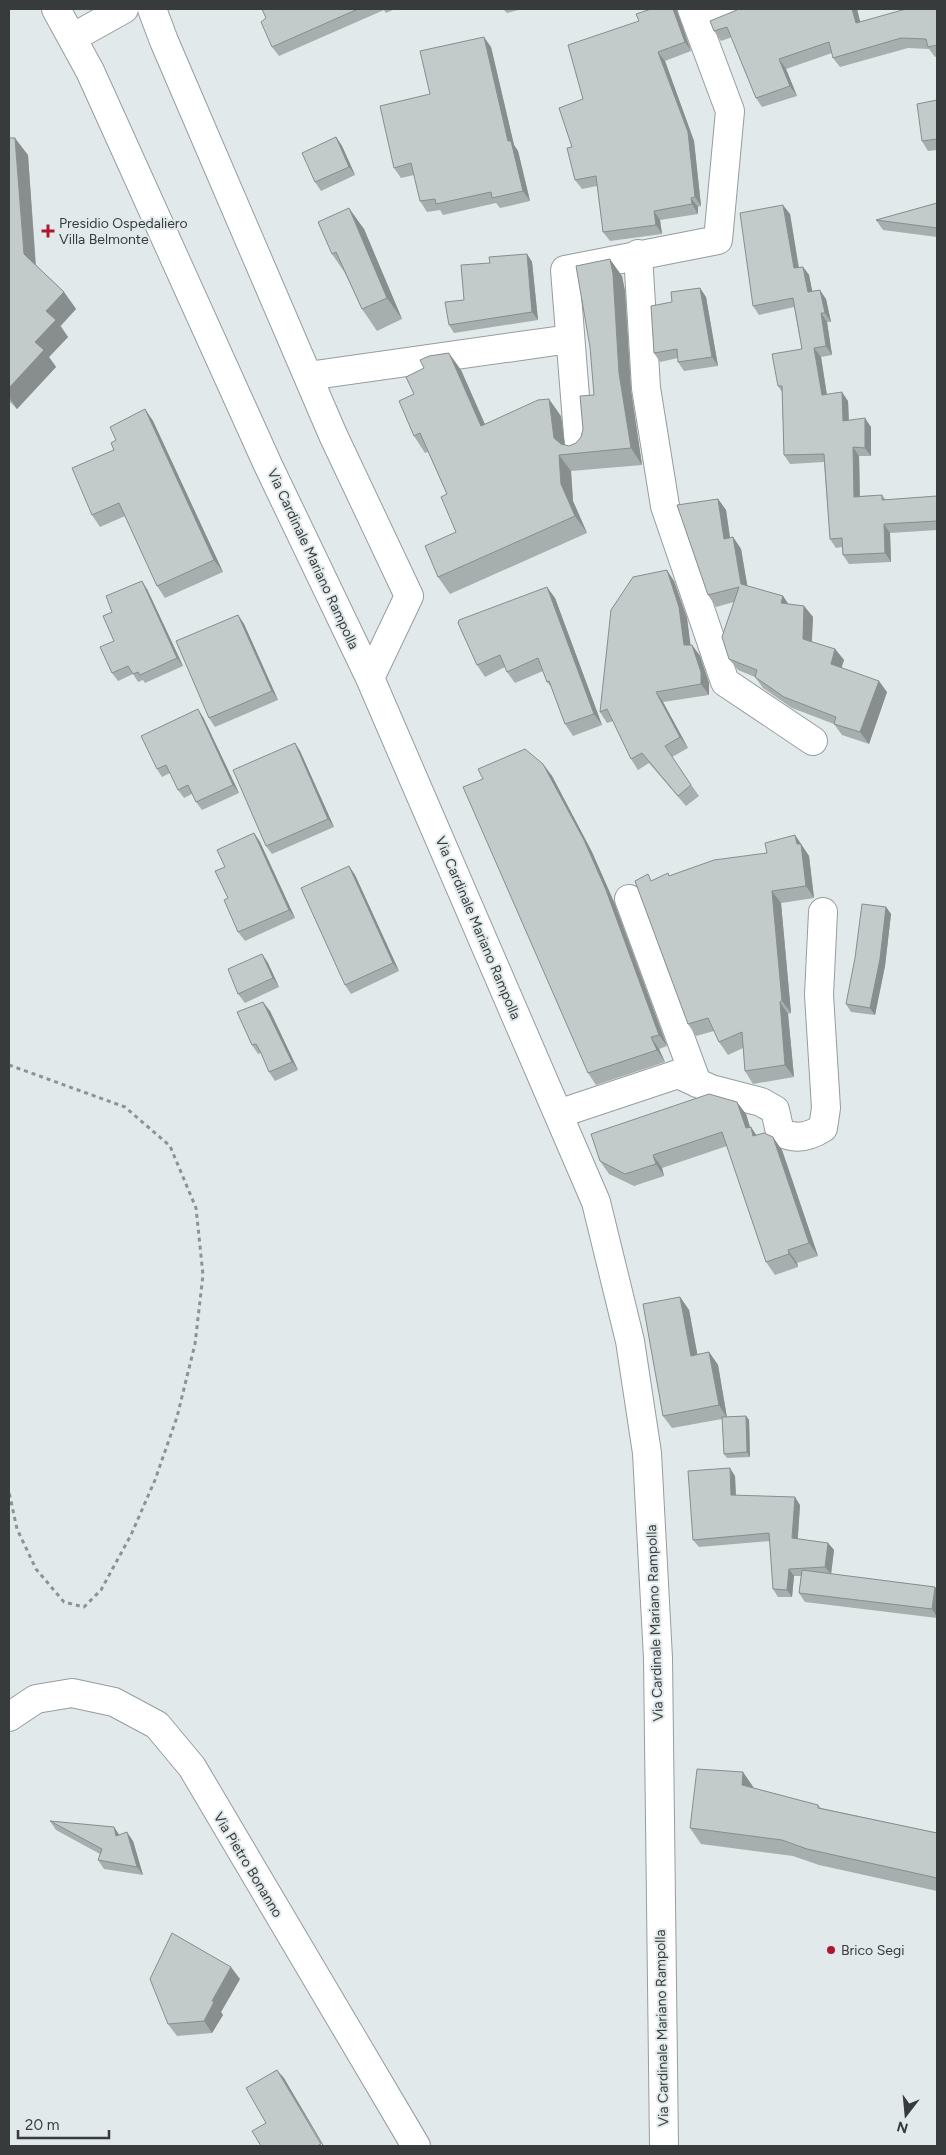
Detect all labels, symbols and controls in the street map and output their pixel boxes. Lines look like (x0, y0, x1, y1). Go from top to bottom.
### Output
place label: Presidio Ospedaliero Villa Belmonte (59, 215, 188, 248)
marker: Presidio Ospedaliero Villa Belmonte (41, 224, 55, 238)
street label: Via Cardinale Mariano Rampolla (264, 466, 362, 652)
street label: Via Cardinale Mariano Rampolla (432, 834, 524, 1022)
street label: Via Cardinale Mariano Rampolla (643, 1524, 667, 1722)
street label: Via Pietro Bonanno (210, 1809, 286, 1921)
street label: Via Cardinale Mariano Rampolla (652, 1929, 672, 2127)
place label: Brico Segi (841, 1942, 904, 1959)
marker: Brico Segi (825, 1944, 837, 1956)
north arrow (881, 2090, 931, 2140)
scale bar (18, 2108, 109, 2140)
text: 20 m (25, 2116, 59, 2134)
text: N (895, 2117, 910, 2137)

